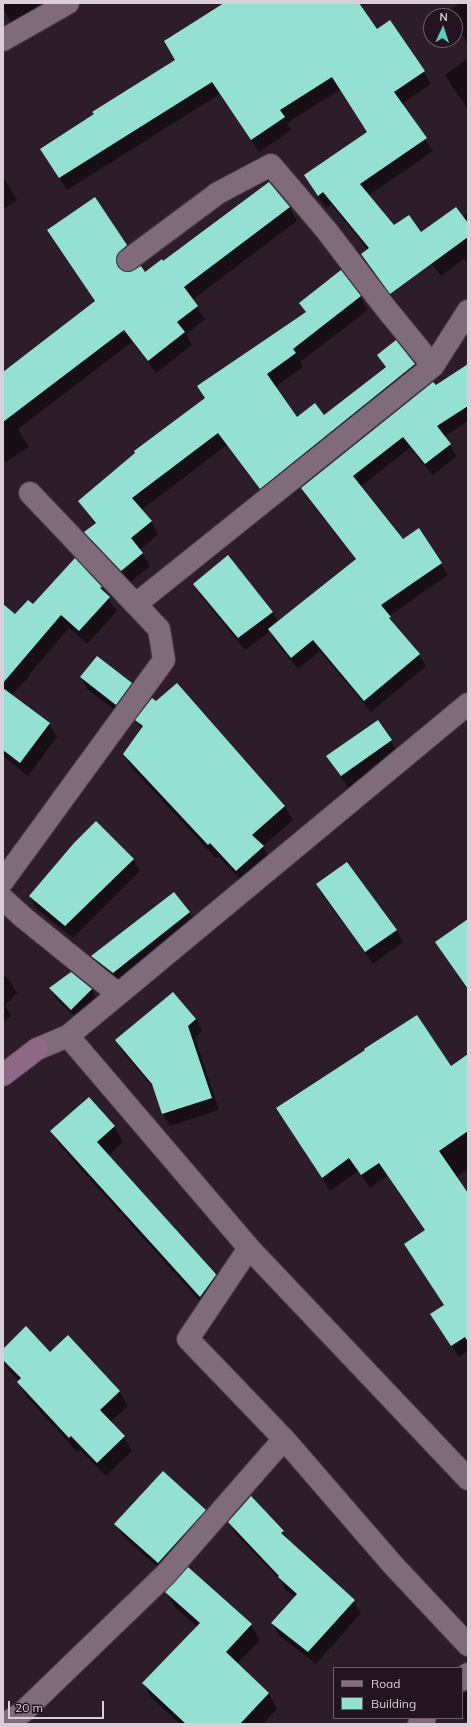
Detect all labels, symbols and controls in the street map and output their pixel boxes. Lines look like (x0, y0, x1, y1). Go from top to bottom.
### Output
north arrow (423, 8, 463, 48)
text: N (439, 10, 448, 24)
legend (333, 1667, 463, 1719)
text: Road (371, 1676, 400, 1691)
scale bar (10, 1693, 106, 1719)
text: Building (371, 1696, 416, 1711)
text: 20 m (15, 1700, 43, 1715)

